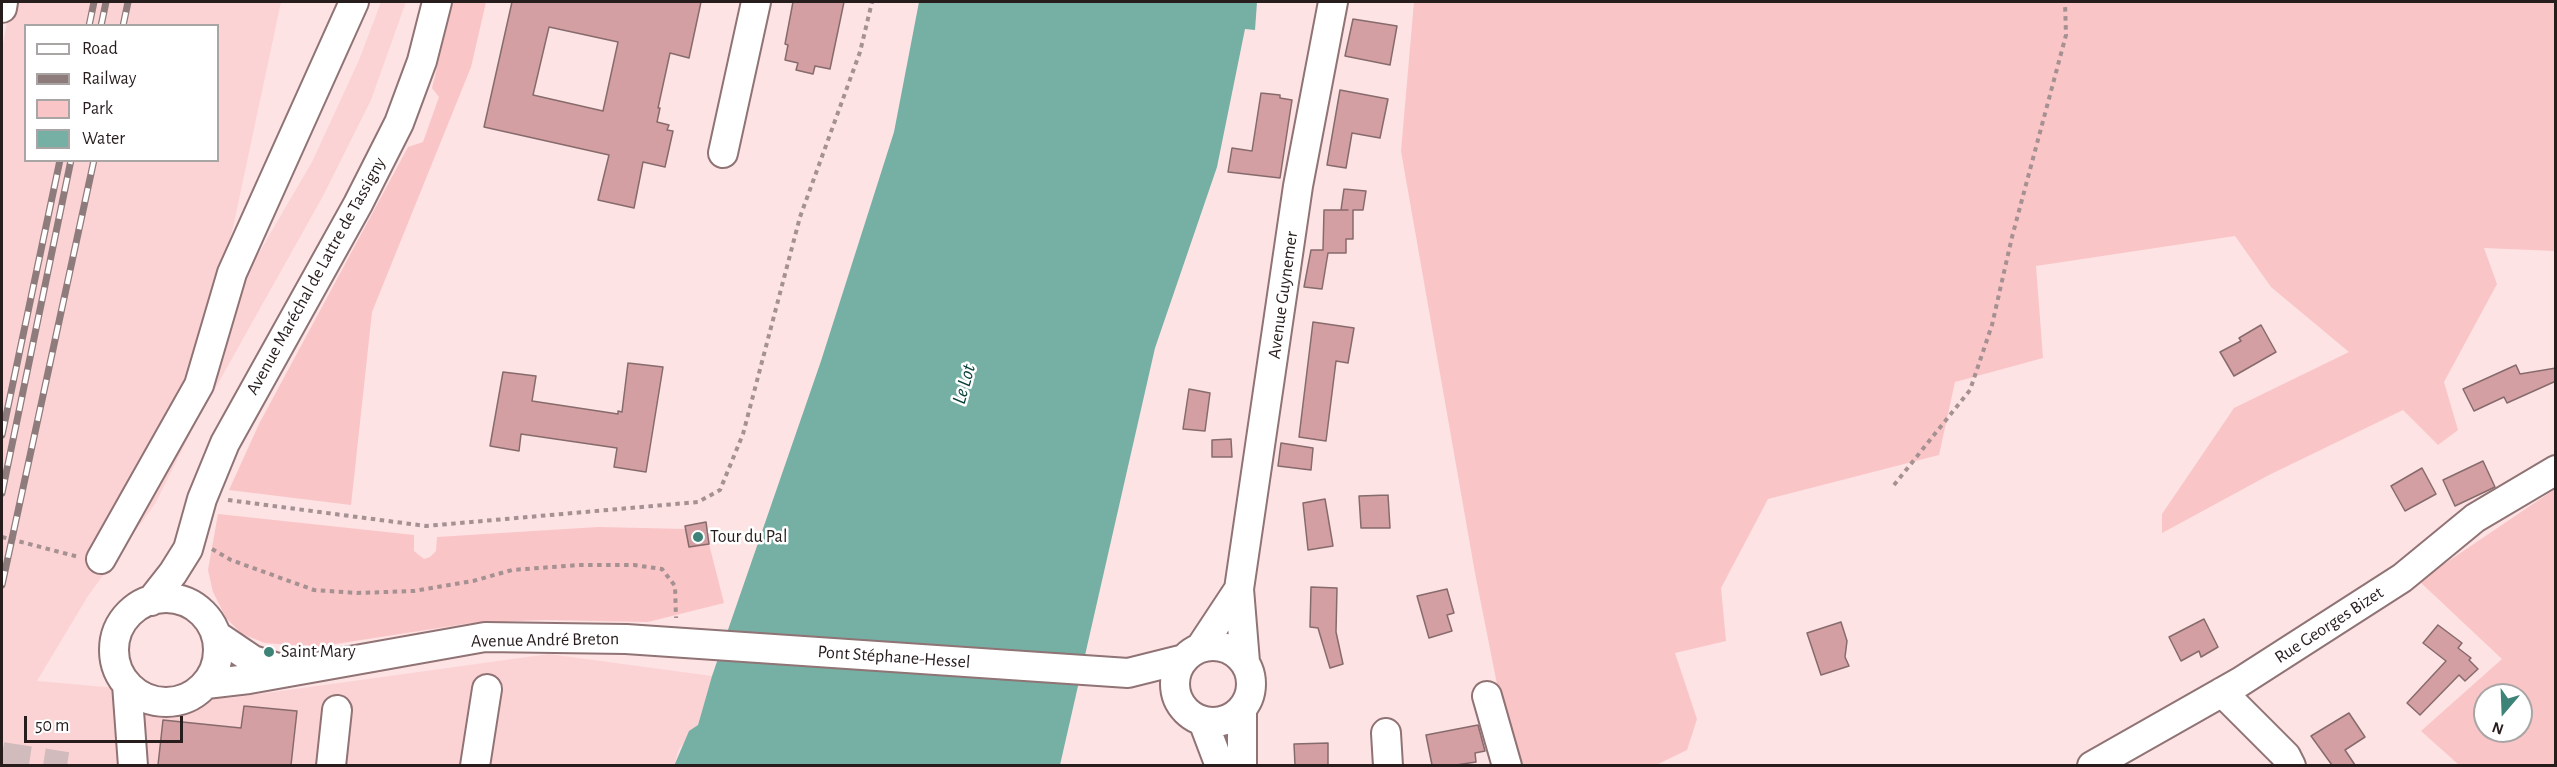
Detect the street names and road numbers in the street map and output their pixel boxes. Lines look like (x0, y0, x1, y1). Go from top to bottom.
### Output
street label: Avenue Maréchal de Lattre de Tassigny (242, 153, 390, 399)
street label: Avenue Guynemer (1263, 230, 1303, 360)
street label: Rue Georges Bizet (2271, 582, 2387, 668)
street label: Avenue André Breton (471, 628, 619, 652)
street label: Pont Stéphane-Hessel (817, 641, 971, 673)

